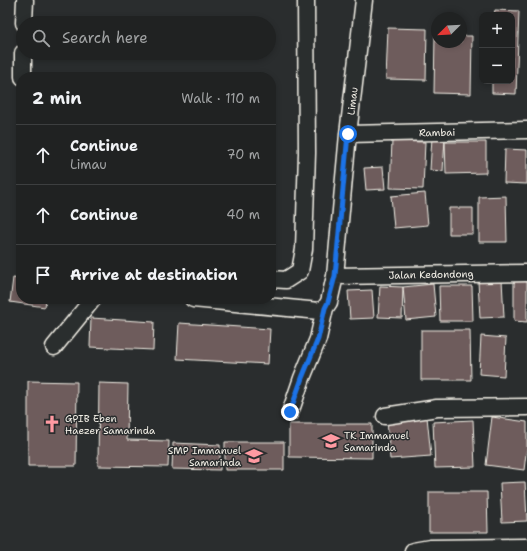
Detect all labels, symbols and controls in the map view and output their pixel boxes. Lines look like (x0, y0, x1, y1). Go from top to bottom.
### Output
north arrow (431, 12, 467, 48)
map controls (479, 12, 515, 84)
button: + (479, 12, 515, 48)
search box (16, 16, 276, 60)
icon: search (30, 27, 52, 49)
text: Search here (62, 28, 148, 48)
button: − (479, 48, 515, 84)
street label: Limau (344, 86, 361, 116)
text: 2 min (32, 87, 82, 109)
text: Walk · 110 m (181, 90, 260, 107)
route start (339, 125, 357, 143)
street label: Rambai (419, 126, 455, 139)
text: Continue (70, 136, 138, 156)
icon: ahead (32, 144, 54, 166)
text: 70 m (226, 146, 260, 163)
text: Limau (70, 156, 107, 173)
icon: ahead (32, 204, 54, 226)
text: Continue (70, 205, 138, 225)
text: 40 m (226, 206, 260, 223)
icon: arrive (32, 264, 54, 286)
text: Arrive at destination (70, 265, 238, 285)
street label: Jalan Kedondong (388, 267, 474, 282)
route end (281, 403, 299, 421)
place label: GPIB Eben Haezer Samarinda (65, 412, 156, 437)
church icon: GPIB Eben Haezer Samarinda (42, 414, 62, 434)
place label: TK Immanuel Samarinda (344, 429, 409, 454)
school or university icon: TK Immanuel Samarinda (321, 431, 341, 451)
place label: SMP Immanuel Samarinda (168, 444, 242, 469)
school or university icon: SMP Immanuel Samarinda (244, 446, 264, 466)

